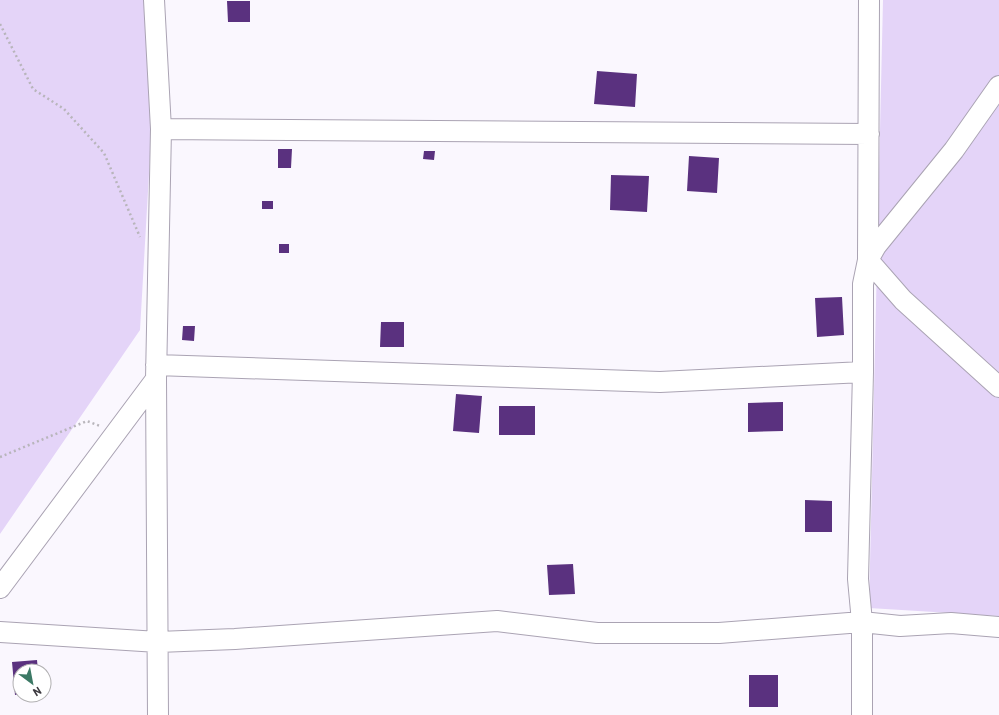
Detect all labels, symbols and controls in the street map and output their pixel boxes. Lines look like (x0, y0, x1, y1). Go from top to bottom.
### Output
north arrow (12, 663, 52, 703)
text: N (31, 684, 44, 699)

